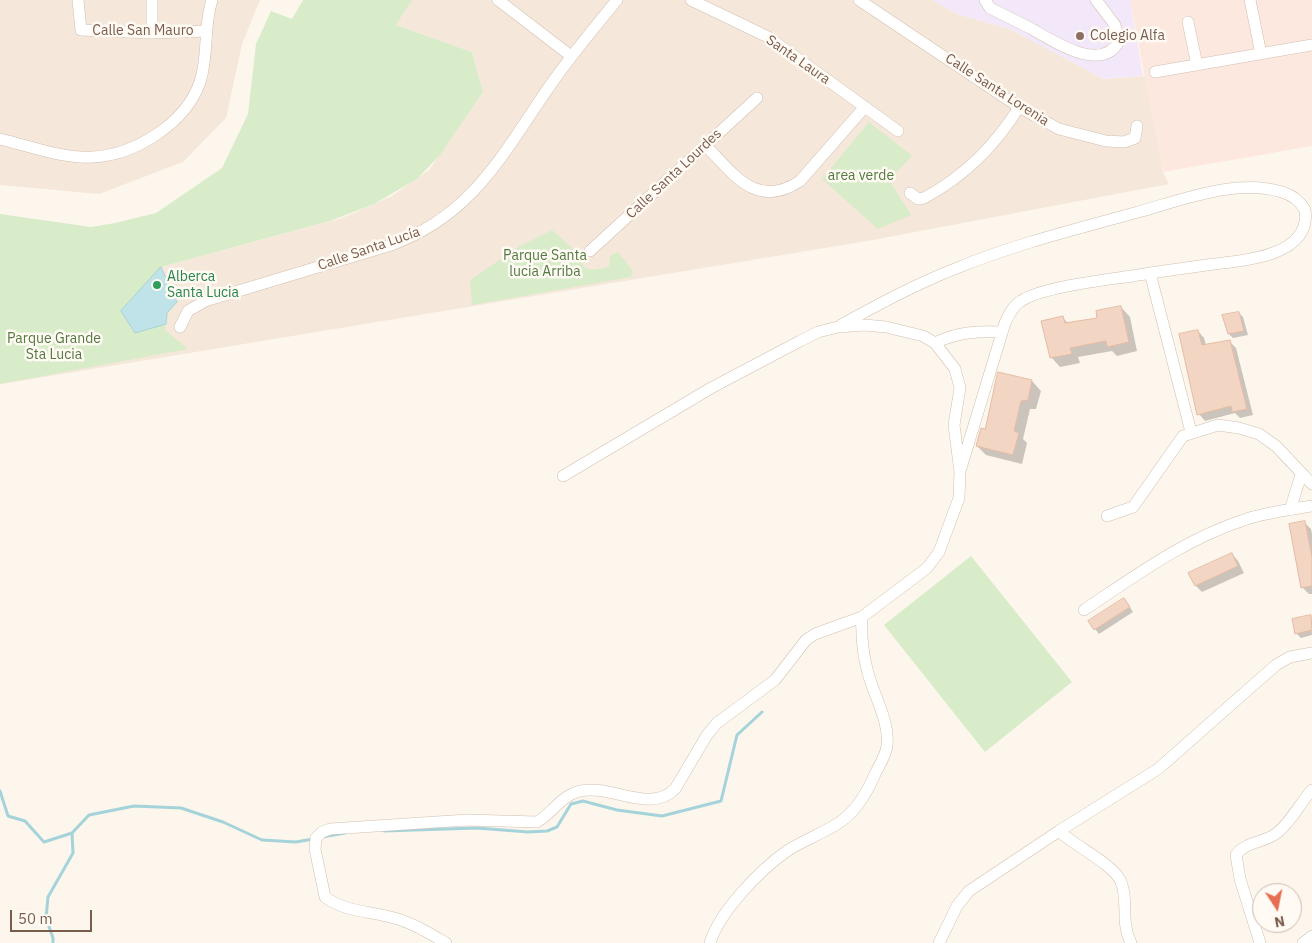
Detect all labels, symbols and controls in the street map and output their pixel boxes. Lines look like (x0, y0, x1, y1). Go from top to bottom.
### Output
street label: Calle San Mauro (92, 23, 194, 39)
place label: Colegio Alfa (1090, 28, 1165, 44)
marker: Colegio Alfa (1074, 30, 1086, 42)
street label: Santa Laura (763, 32, 833, 88)
street label: Calle Santa Lorenia (942, 50, 1052, 130)
street label: Calle Santa Lourdes (623, 125, 725, 223)
park label: area verde (828, 168, 894, 184)
street label: Calle Santa Lucía (316, 224, 422, 274)
park label: Parque Santa lucia Arriba (503, 248, 587, 280)
place label: Alberca Santa Lucia (167, 269, 239, 302)
marker: Alberca Santa Lucia (151, 279, 163, 291)
park label: Parque Grande Sta Lucia (7, 331, 101, 364)
north arrow (1252, 883, 1302, 933)
scale bar (12, 900, 95, 932)
text: 50 m (18, 909, 53, 928)
text: N (1273, 912, 1286, 932)

